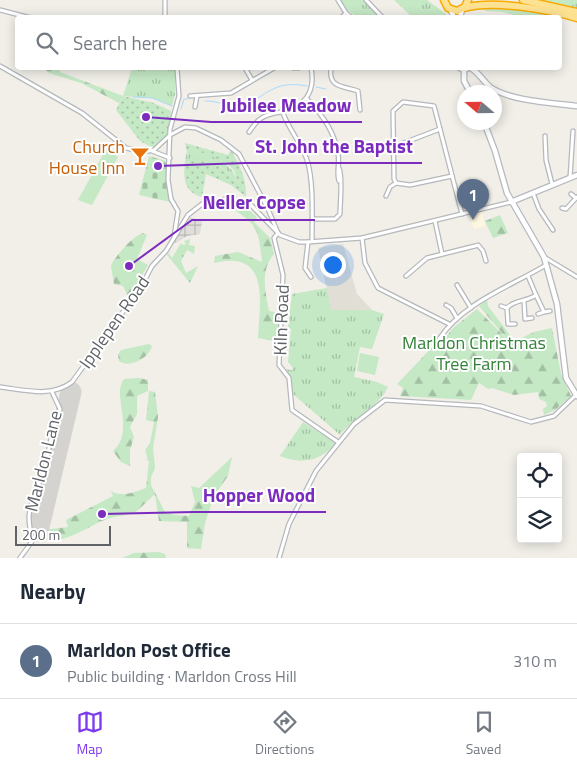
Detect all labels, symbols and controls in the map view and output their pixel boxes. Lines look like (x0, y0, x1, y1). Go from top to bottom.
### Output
search box (15, 15, 562, 70)
text: Search here (73, 28, 167, 57)
icon: search (33, 29, 61, 57)
north arrow (457, 85, 502, 130)
callout: Jubilee Meadow (211, 88, 362, 122)
text: Jubilee Meadow (221, 90, 352, 119)
callout: St. John the Baptist (245, 129, 422, 163)
text: St. John the Baptist (255, 131, 413, 160)
place label: Church House Inn (49, 133, 125, 181)
bar icon: Church House Inn (129, 145, 151, 167)
pin: 1 (457, 179, 489, 220)
callout: Neller Copse (192, 186, 315, 220)
text: Neller Copse (202, 187, 306, 216)
your location (320, 252, 346, 278)
street label: Ipplepen Road (72, 270, 156, 374)
street label: Kiln Road (266, 284, 296, 356)
park label: Marldon Christmas Tree Farm (402, 329, 546, 377)
street label: Marldon Lane (17, 407, 69, 515)
map controls (517, 453, 562, 543)
button: locate (517, 453, 562, 498)
callout: Hopper Wood (193, 478, 326, 512)
text: Hopper Wood (203, 480, 315, 509)
button: layers (517, 498, 562, 543)
scale bar (15, 523, 111, 546)
text: 200 m (22, 524, 60, 545)
text: Nearby (20, 575, 85, 607)
text: Marldon Post Office (67, 635, 231, 664)
text: 1 (32, 649, 40, 673)
text: 310 m (513, 649, 557, 673)
text: Public building · Marldon Cross Hill (67, 664, 297, 688)
tab: Map (76, 708, 104, 759)
tab: Directions (255, 708, 314, 759)
tab: Saved (466, 708, 501, 759)

